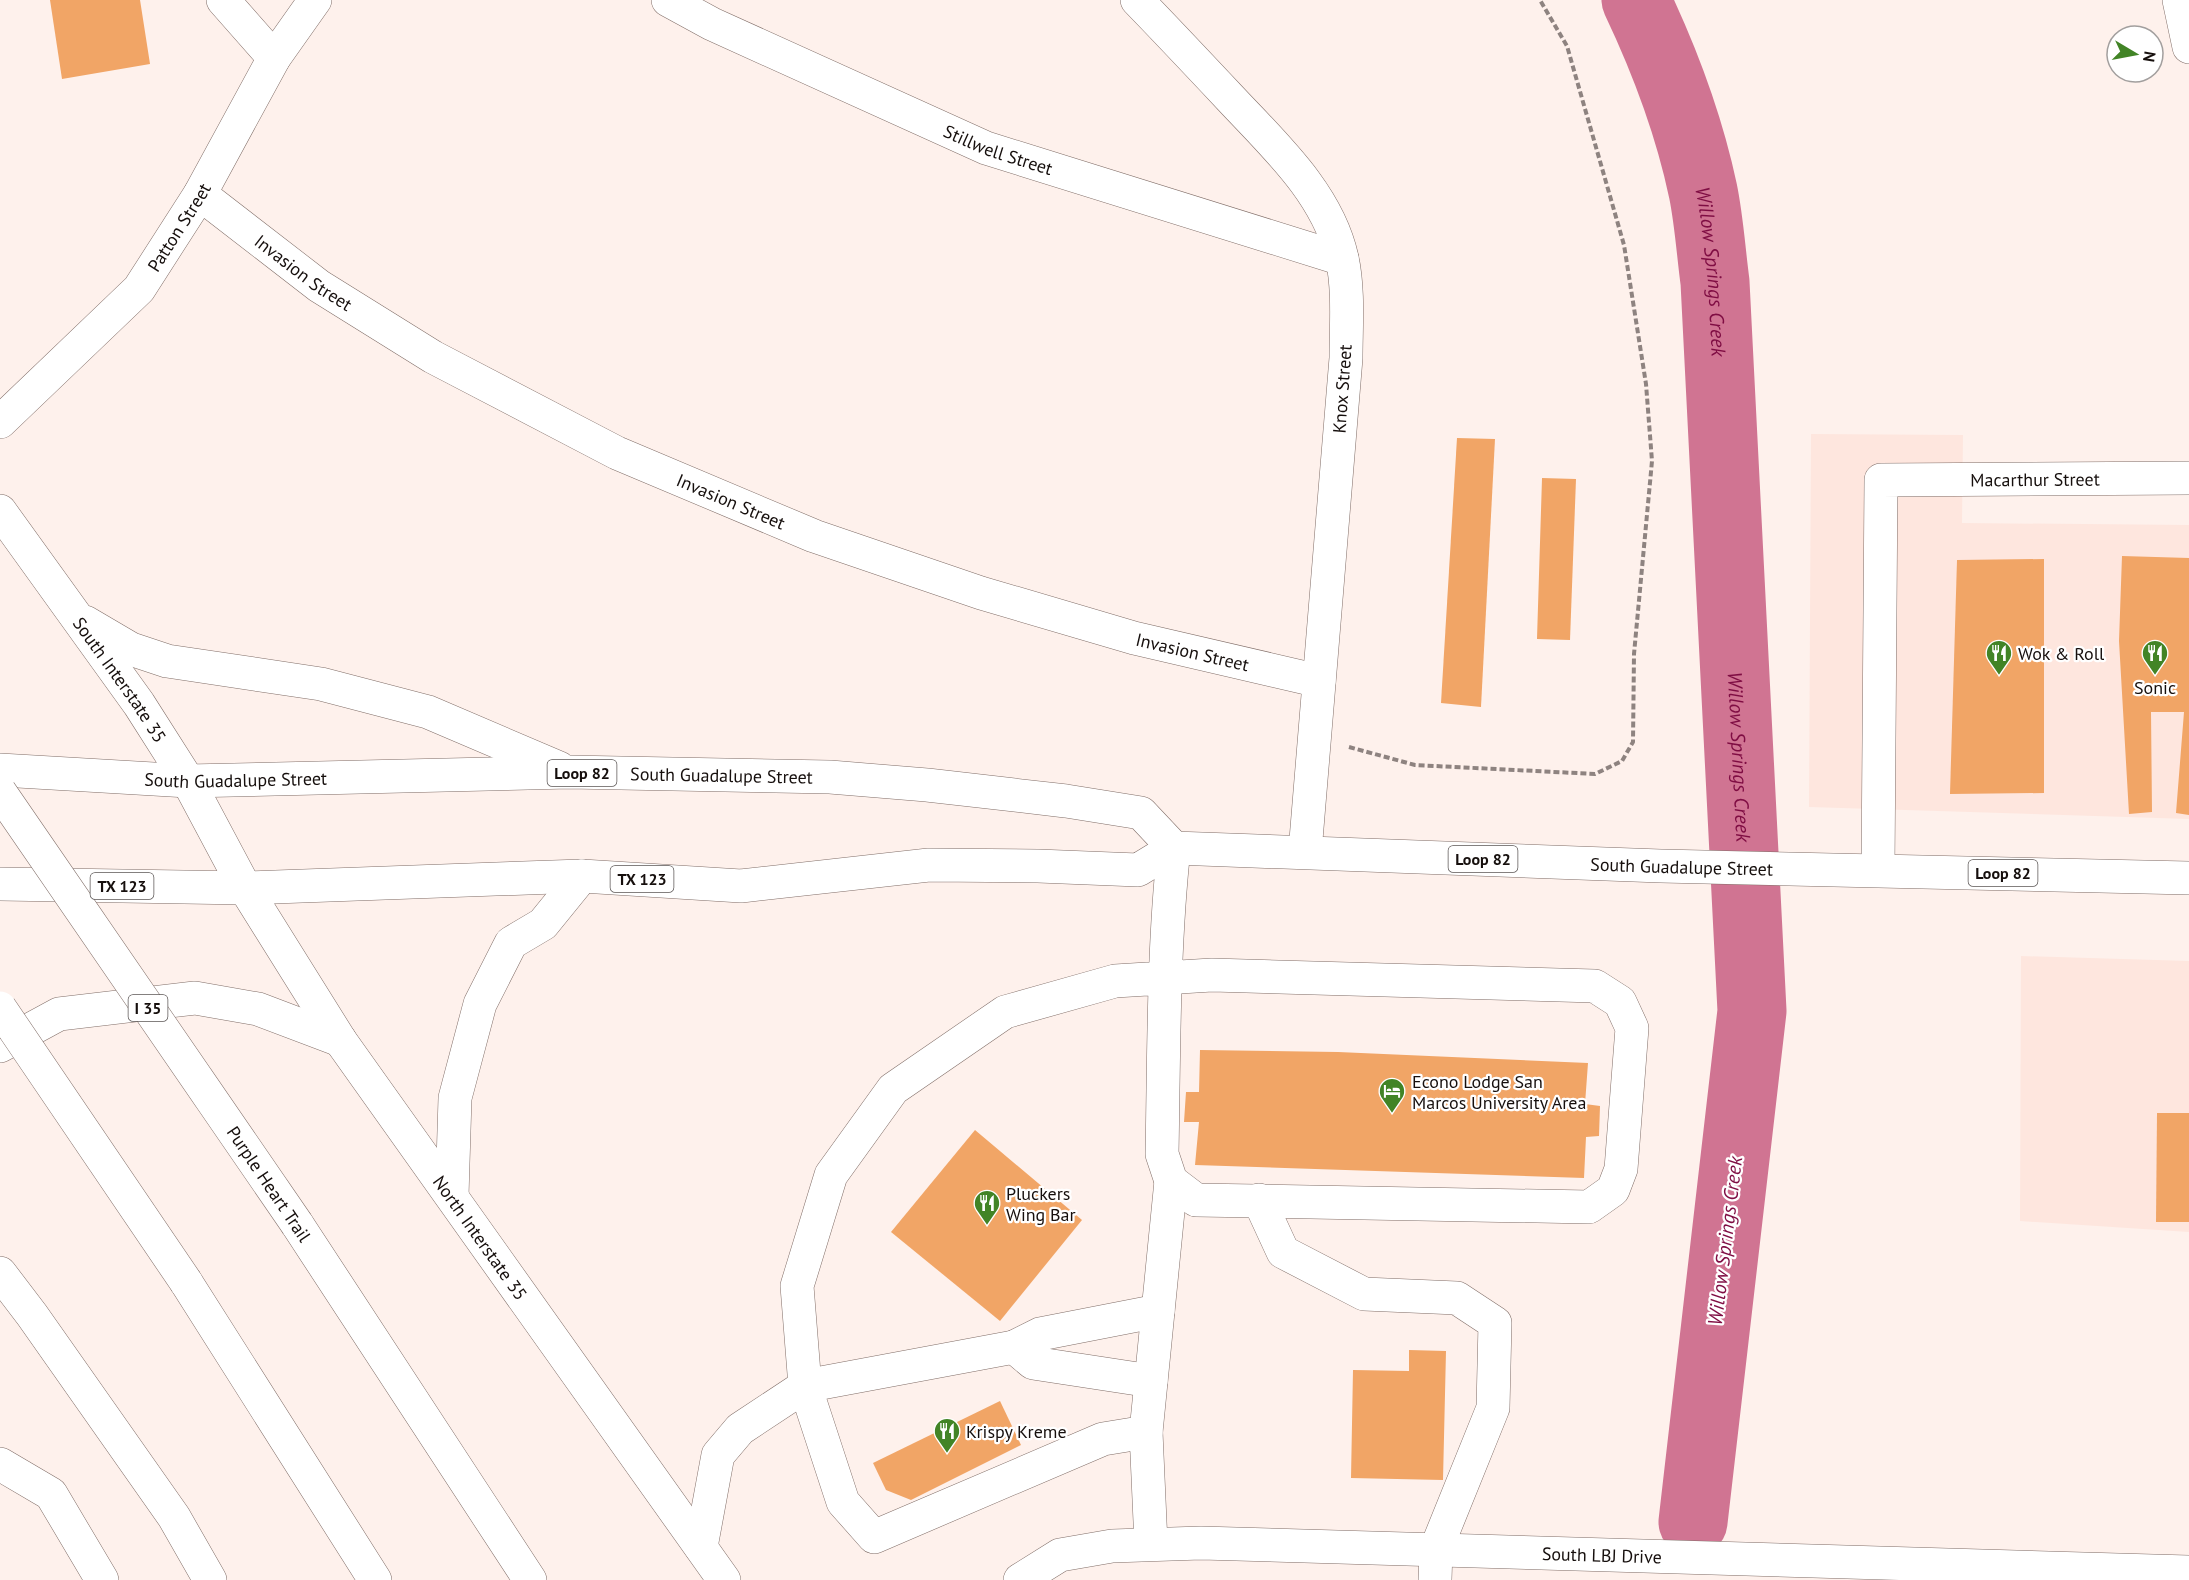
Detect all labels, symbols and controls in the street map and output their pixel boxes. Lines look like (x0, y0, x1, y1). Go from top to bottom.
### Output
north arrow (2105, 24, 2165, 84)
text: N (2139, 50, 2161, 64)
street label: Stillwell Street (940, 119, 1056, 180)
street label: Patton Street (142, 179, 215, 276)
water label: Willow Springs Creek (1689, 184, 1732, 358)
street label: Invasion Street (250, 229, 357, 315)
street label: Knox Street (1327, 344, 1357, 434)
street label: Macarthur Street (1970, 467, 2100, 491)
street label: Invasion Street (673, 468, 789, 534)
street label: South Interstate 35 (68, 612, 172, 747)
street label: Invasion Street (1134, 627, 1251, 676)
restaurant icon: Wok & Roll (1984, 638, 2014, 676)
restaurant icon: Sonic (2140, 638, 2170, 676)
place label: Wok & Roll (2018, 642, 2105, 665)
water label: Willow Springs Creek (1722, 671, 1756, 844)
place label: Sonic (2134, 676, 2176, 699)
road number: Loop 82 (548, 760, 616, 786)
street label: South Guadalupe Street (630, 762, 813, 788)
street label: South Guadalupe Street (144, 766, 327, 793)
road number: Loop 82 (1448, 846, 1518, 872)
street label: South Guadalupe Street (1590, 852, 1773, 880)
road number: Loop 82 (1968, 860, 2038, 886)
road number: TX 123 (610, 866, 674, 892)
road number: TX 123 (90, 873, 154, 899)
road number: I 35 (128, 995, 168, 1021)
place label: Econo Lodge San Marcos University Area (1412, 1070, 1586, 1114)
hotel icon: Econo Lodge San Marcos University Area (1377, 1076, 1407, 1114)
street label: Purple Heart Trail (222, 1122, 317, 1247)
water label: Willow Springs Creek (1702, 1154, 1748, 1327)
street label: North Interstate 35 (428, 1171, 533, 1304)
place label: Pluckers Wing Bar (1006, 1182, 1076, 1226)
restaurant icon: Pluckers Wing Bar (972, 1188, 1002, 1226)
restaurant icon: Krispy Kreme (932, 1416, 962, 1454)
place label: Krispy Kreme (966, 1420, 1067, 1443)
street label: South LBJ Drive (1542, 1542, 1662, 1568)

